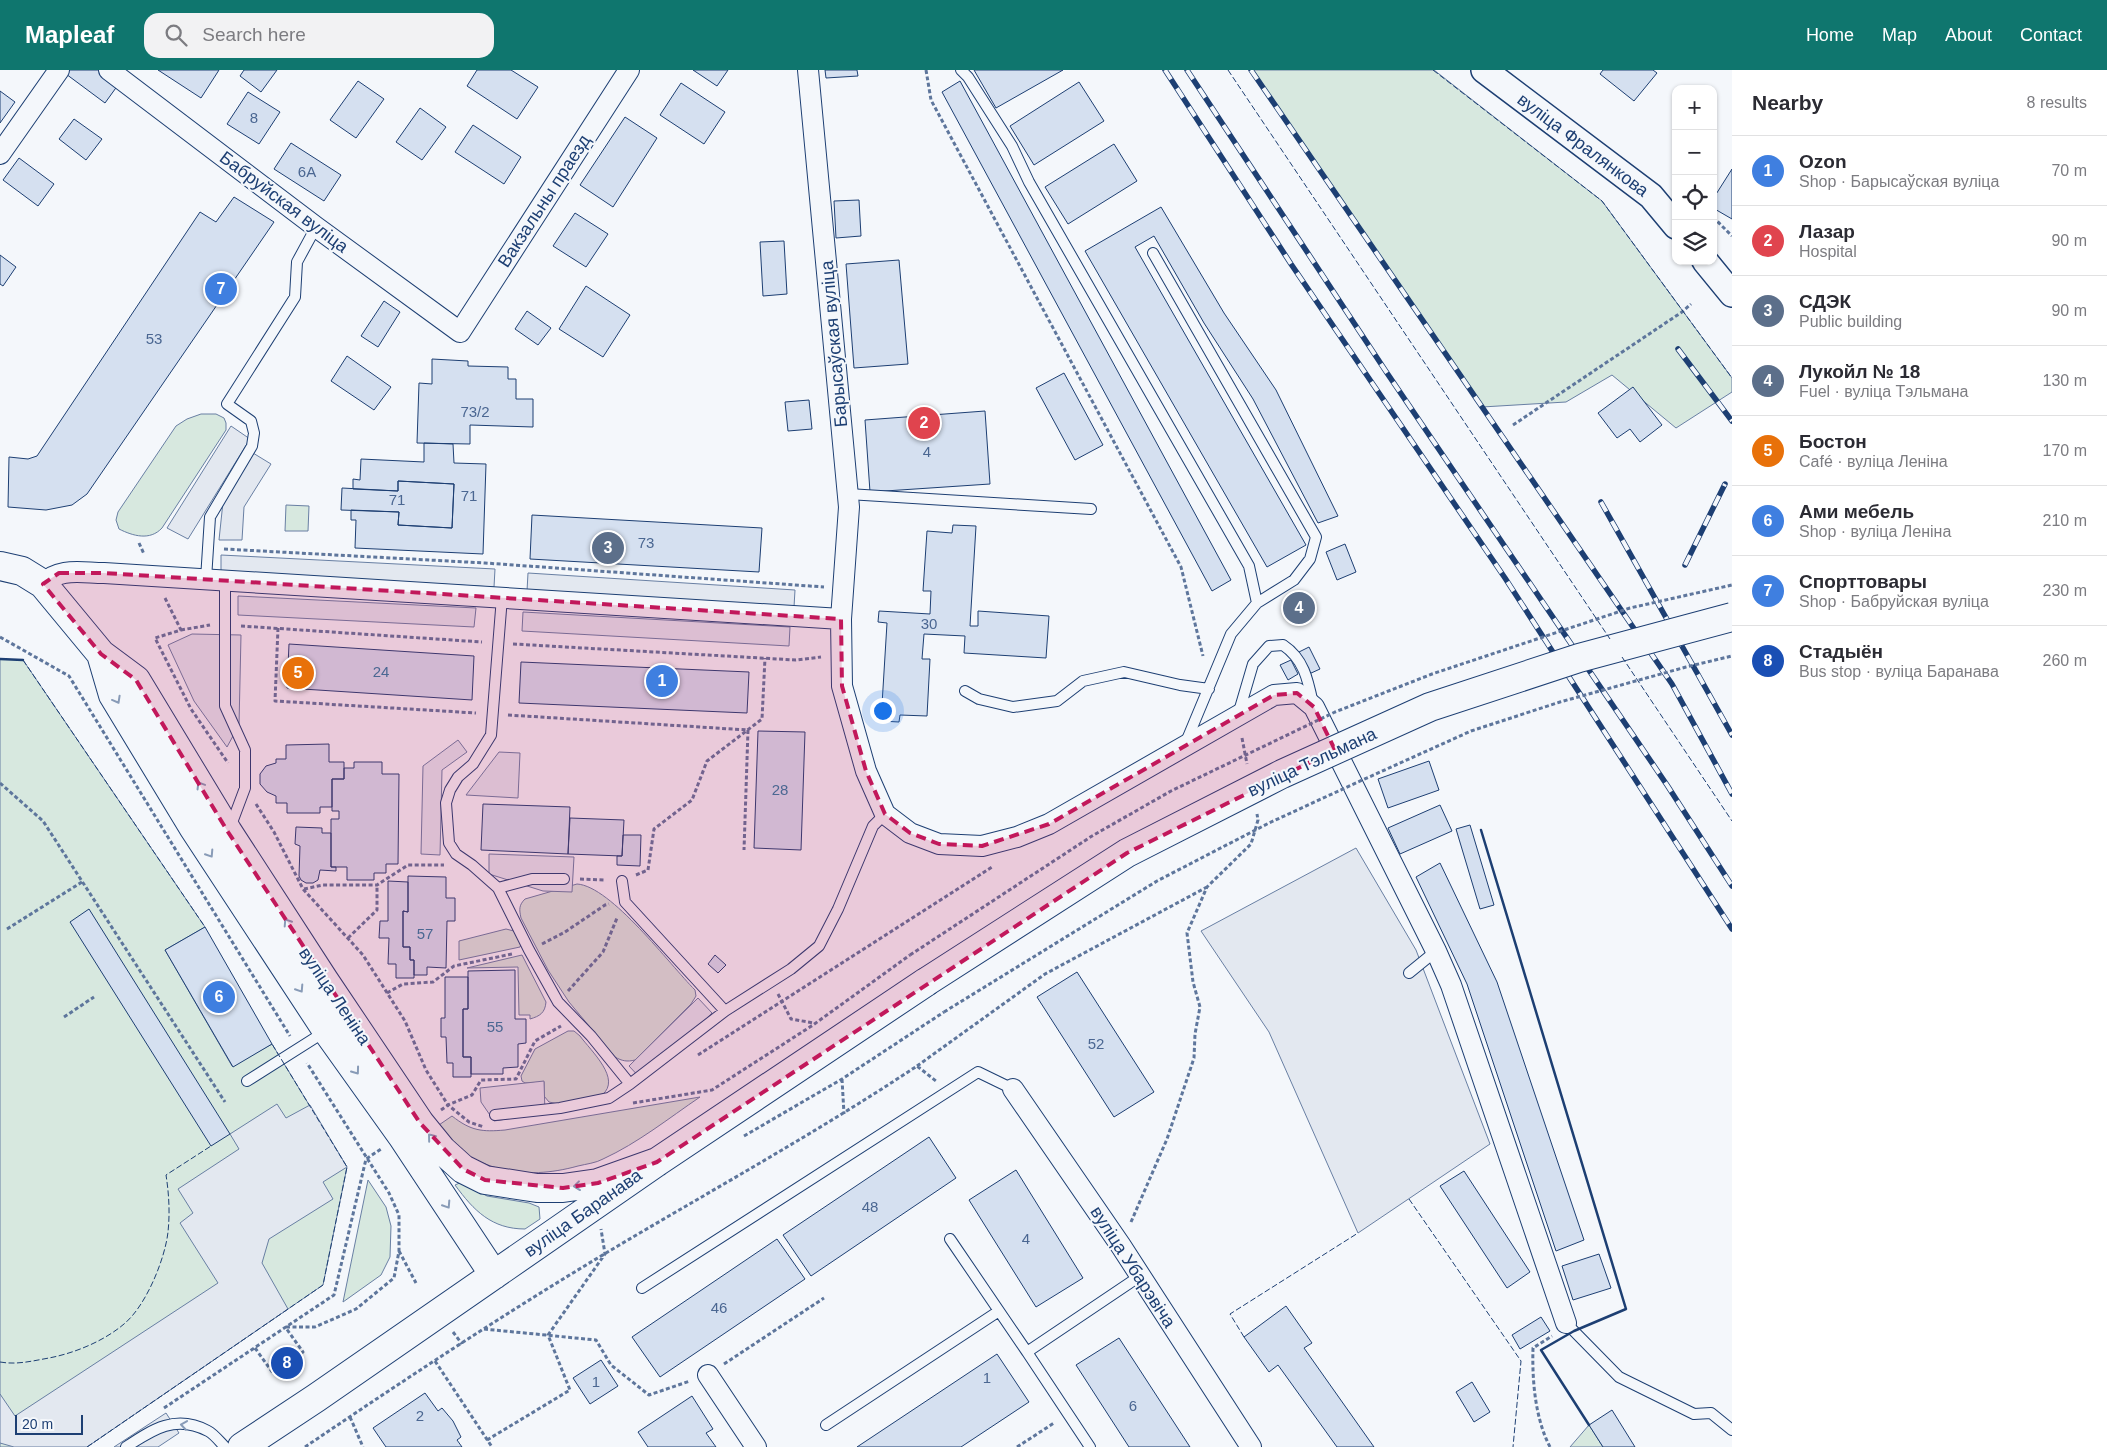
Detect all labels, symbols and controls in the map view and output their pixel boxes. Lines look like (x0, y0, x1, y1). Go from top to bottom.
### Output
search box (144, 13, 494, 58)
text: Mapleaf (25, 21, 114, 48)
icon: search (162, 21, 190, 49)
text: Search here (202, 24, 306, 45)
text: Home (1806, 25, 1854, 45)
text: Map (1882, 25, 1917, 45)
text: About (1945, 25, 1992, 45)
text: Contact (2020, 25, 2082, 45)
map controls (1672, 85, 1717, 265)
button: + (1672, 85, 1717, 130)
street label: вуліца Фралянкова (1514, 89, 1653, 201)
text: Nearby (1752, 91, 1823, 114)
text: 8 results (2027, 94, 2087, 111)
house number: 8 (250, 109, 258, 126)
button: − (1672, 130, 1717, 175)
street label: Вакзальны праезд (494, 131, 595, 271)
street label: Бабруйская вуліца (216, 147, 353, 257)
text: Ozon (1799, 151, 1847, 172)
text: 1 (1764, 162, 1772, 179)
text: 70 m (2051, 162, 2087, 179)
house number: 6А (298, 163, 316, 180)
text: Shop · Барысаўская вуліца (1799, 173, 1999, 190)
button: locate (1672, 175, 1717, 220)
button: layers (1672, 220, 1717, 265)
text: Лазар (1799, 221, 1855, 242)
text: 2 (1764, 232, 1772, 249)
text: 90 m (2051, 232, 2087, 249)
text: Hospital (1799, 243, 1857, 260)
street label: Барысаўская вуліца (817, 259, 851, 428)
pin: 7 (205, 270, 237, 308)
text: СДЭК (1799, 291, 1851, 312)
text: 3 (1764, 302, 1772, 319)
text: 90 m (2051, 302, 2087, 319)
text: Public building (1799, 313, 1902, 330)
house number: 53 (146, 330, 162, 347)
text: Лукойл № 18 (1799, 361, 1920, 382)
text: 4 (1764, 372, 1772, 389)
text: 130 m (2043, 372, 2087, 389)
text: Fuel · вуліца Тэльмана (1799, 383, 1968, 400)
house number: 73/2 (460, 403, 490, 420)
pin: 2 (908, 404, 940, 442)
text: Бостон (1799, 431, 1867, 452)
text: 5 (1764, 442, 1772, 459)
text: 170 m (2043, 442, 2087, 459)
house number: 4 (923, 443, 931, 460)
text: Café · вуліца Леніна (1799, 453, 1948, 470)
house number: 71 (461, 487, 477, 504)
house number: 71 (389, 491, 405, 508)
text: Ами мебель (1799, 501, 1914, 522)
text: 6 (1764, 512, 1772, 529)
text: 210 m (2043, 512, 2087, 529)
text: Shop · вуліца Леніна (1799, 523, 1951, 540)
pin: 3 (592, 529, 624, 567)
house number: 73 (638, 534, 654, 551)
text: Спорттовары (1799, 571, 1927, 592)
text: 7 (1764, 582, 1772, 599)
text: 230 m (2043, 582, 2087, 599)
pin: 4 (1283, 589, 1315, 627)
text: Shop · Бабруйская вуліца (1799, 593, 1989, 610)
house number: 30 (921, 615, 937, 632)
text: Стадыён (1799, 641, 1883, 662)
text: 8 (1764, 652, 1772, 669)
text: 260 m (2043, 652, 2087, 669)
pin: 5 (282, 654, 314, 692)
pin: 1 (646, 662, 678, 700)
house number: 24 (373, 663, 389, 680)
text: Bus stop · вуліца Баранава (1799, 663, 1999, 680)
one-way arrow (110, 695, 120, 704)
your location (870, 698, 896, 724)
street label: вуліца Тэльмана (1245, 723, 1380, 801)
one-way arrow (196, 781, 206, 790)
house number: 28 (772, 781, 788, 798)
one-way arrow (204, 848, 214, 857)
one-way arrow (283, 919, 293, 928)
house number: 57 (417, 925, 433, 942)
street label: вуліца Леніна (295, 943, 376, 1049)
pin: 6 (203, 978, 235, 1016)
one-way arrow (294, 984, 303, 993)
house number: 55 (487, 1018, 503, 1035)
house number: 52 (1088, 1035, 1104, 1052)
one-way arrow (350, 1065, 358, 1074)
one-way arrow (429, 1134, 437, 1143)
street label: вуліца Баранава (520, 1164, 646, 1261)
one-way arrow (573, 1180, 581, 1191)
house number: 48 (862, 1198, 878, 1215)
one-way arrow (441, 1199, 451, 1208)
street label: вуліца Убарэвіча (1086, 1203, 1180, 1332)
house number: 4 (1022, 1230, 1030, 1247)
house number: 46 (711, 1299, 727, 1316)
pin: 8 (271, 1344, 303, 1382)
house number: 1 (983, 1369, 991, 1386)
house number: 1 (592, 1373, 600, 1390)
house number: 6 (1129, 1397, 1137, 1414)
house number: 2 (416, 1407, 424, 1424)
scale bar (15, 1412, 82, 1435)
text: 20 m (22, 1416, 53, 1432)
one-way arrow (179, 1420, 187, 1431)

